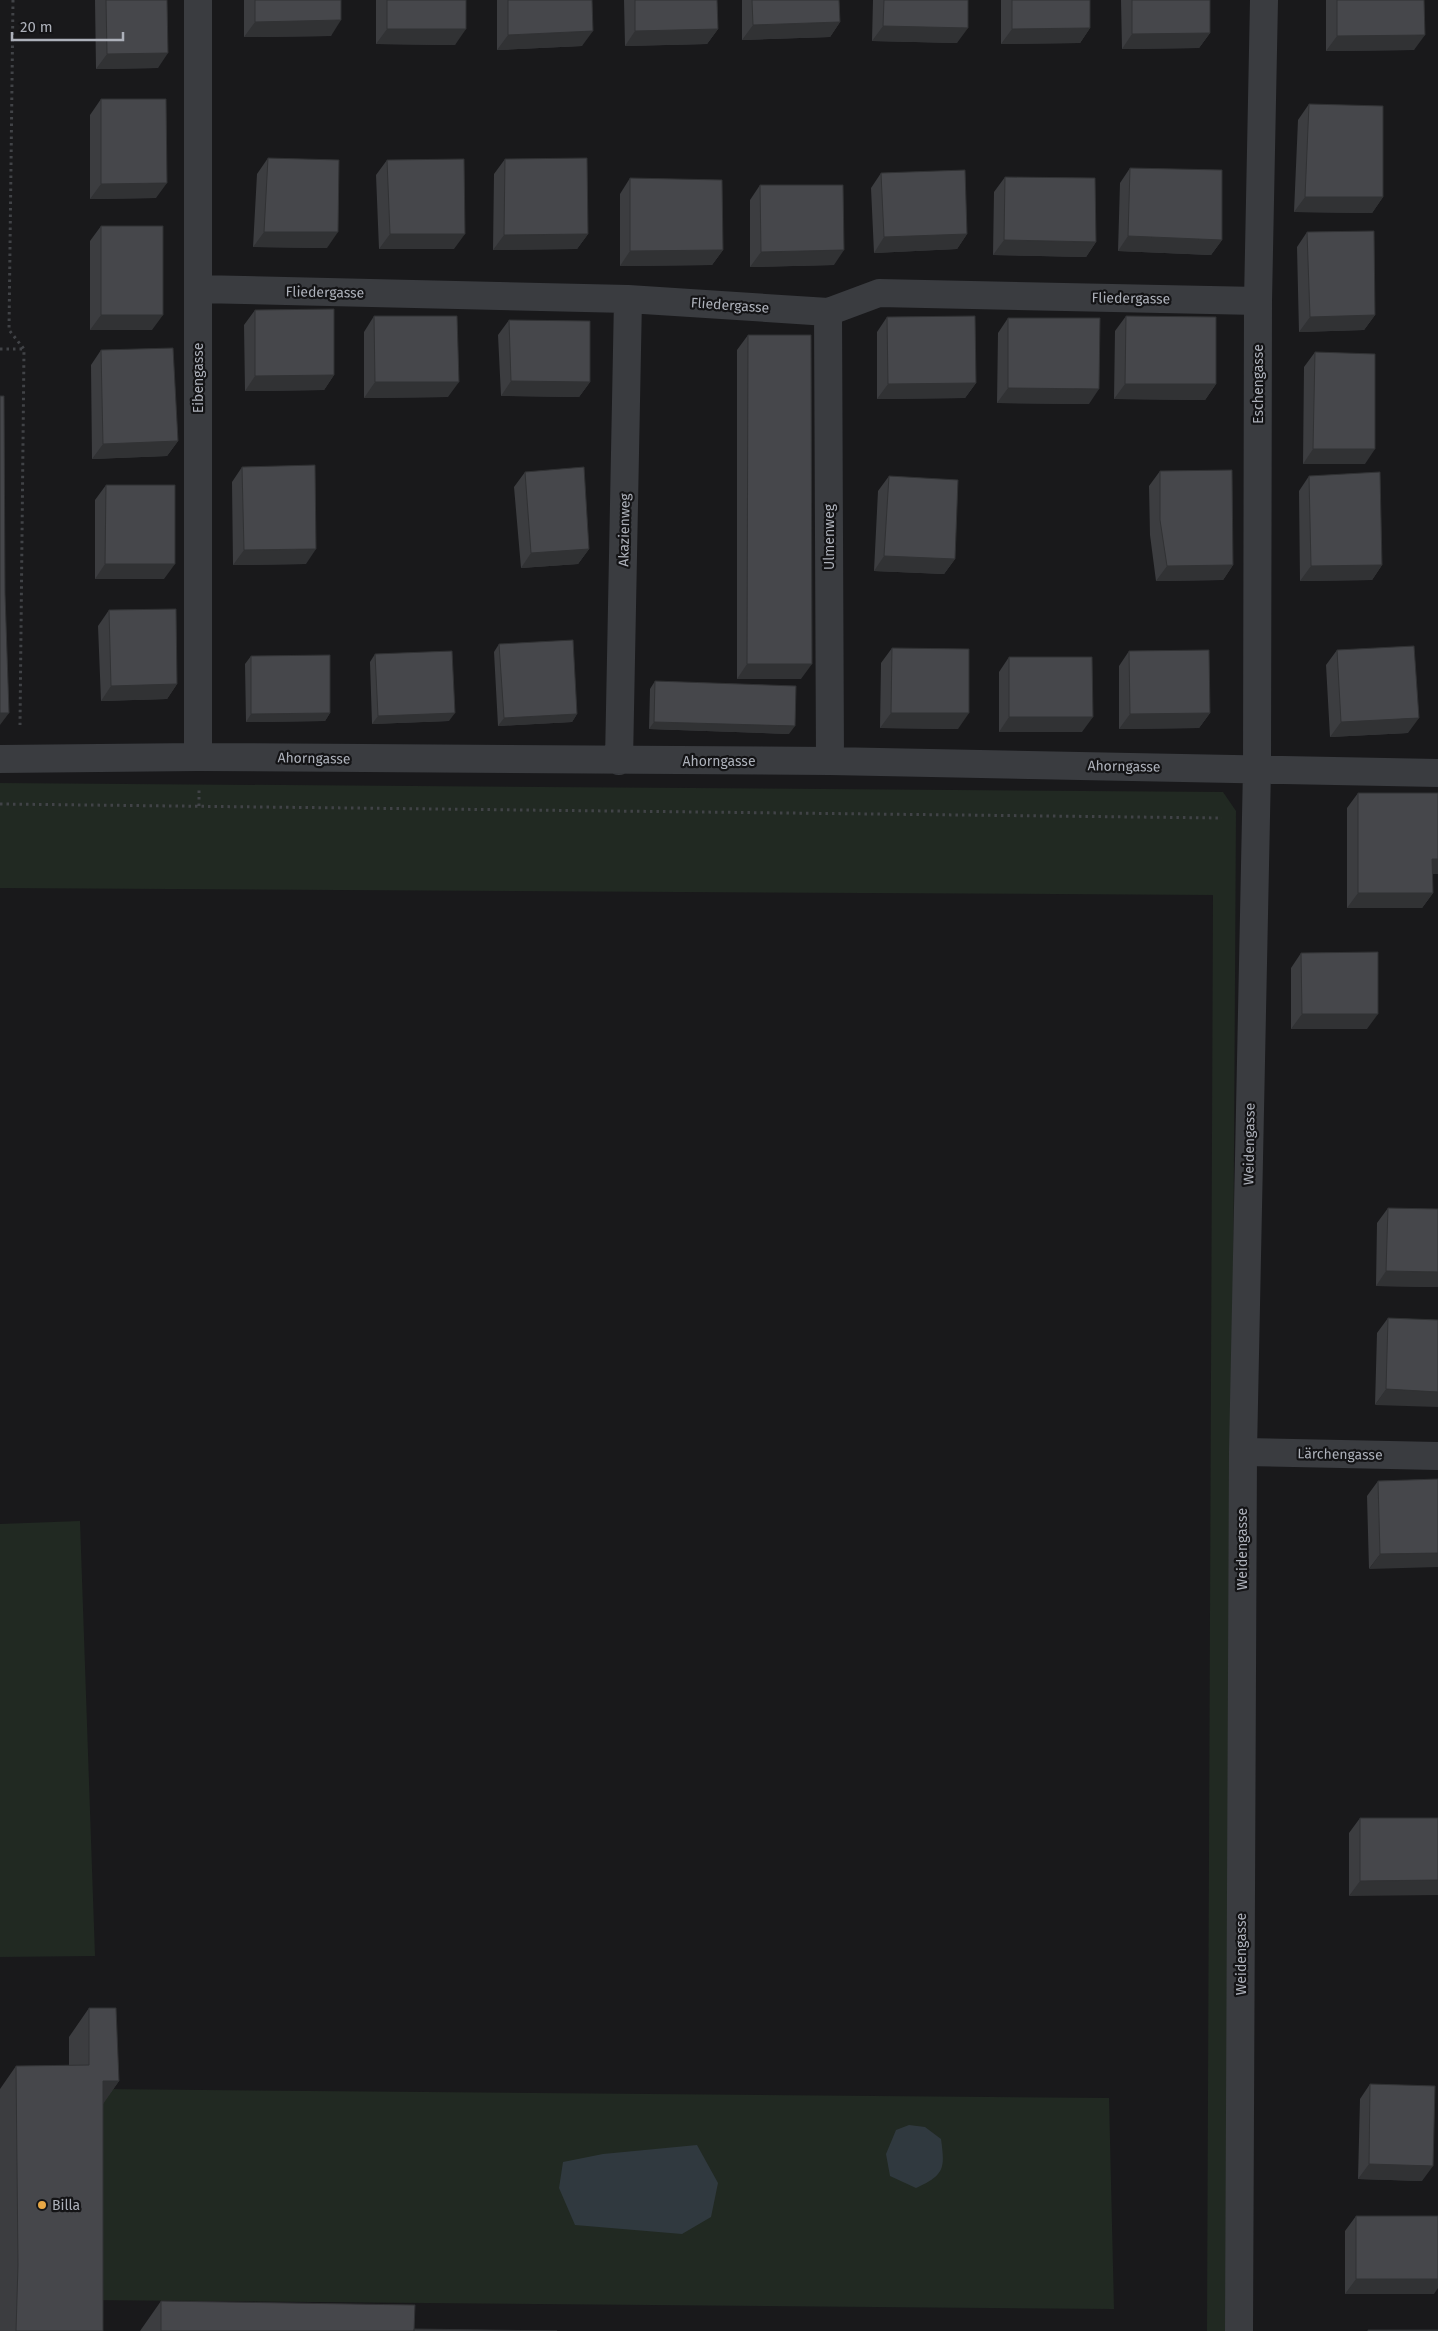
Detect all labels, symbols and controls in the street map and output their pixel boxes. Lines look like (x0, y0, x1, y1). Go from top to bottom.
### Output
scale bar (12, 10, 124, 42)
text: 20 m (20, 18, 53, 36)
street label: Fliedergasse (286, 283, 364, 302)
street label: Fliedergasse (1092, 289, 1170, 308)
street label: Fliedergasse (690, 294, 770, 317)
street label: Eibengasse (190, 343, 207, 413)
street label: Eschengasse (1250, 344, 1267, 424)
street label: Akazienweg (615, 492, 634, 567)
street label: Ulmenweg (821, 503, 838, 570)
street label: Ahorngasse (277, 749, 351, 768)
street label: Ahorngasse (682, 753, 756, 770)
street label: Ahorngasse (1087, 757, 1161, 776)
street label: Weidengasse (1240, 1103, 1259, 1185)
street label: Lärchengasse (1297, 1445, 1383, 1464)
street label: Weidengasse (1234, 1508, 1251, 1590)
street label: Weidengasse (1233, 1913, 1250, 1995)
place label: Billa (52, 2197, 80, 2214)
marker: Billa (36, 2199, 48, 2211)

